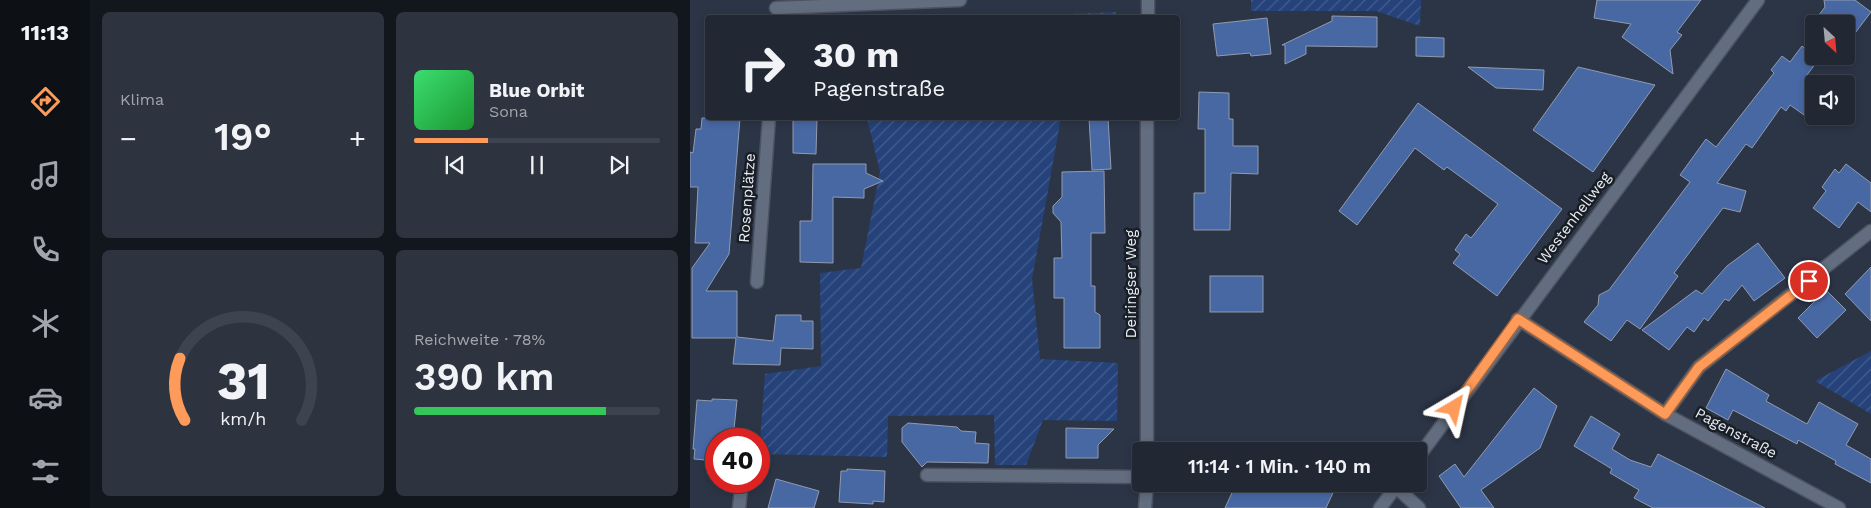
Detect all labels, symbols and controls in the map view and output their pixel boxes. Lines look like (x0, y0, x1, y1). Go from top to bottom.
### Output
north arrow (1805, 15, 1855, 65)
map controls (1805, 15, 1855, 125)
text: 11:13 (21, 20, 69, 45)
text: 30 m (813, 34, 899, 76)
icon: right (730, 35, 795, 100)
button: sound (1805, 75, 1855, 125)
text: Pagenstraße (813, 76, 945, 101)
text: Blue Orbit (489, 79, 584, 102)
icon: directions (28, 84, 63, 119)
text: Klima (120, 90, 164, 109)
text: Sona (489, 102, 528, 121)
text: 19° (214, 115, 272, 159)
text: − (120, 122, 137, 155)
text: + (349, 122, 366, 155)
icon: previous (441, 151, 469, 179)
icon: pause (523, 151, 551, 179)
icon: next (605, 151, 633, 179)
street label: Rosenplätze (735, 153, 759, 243)
icon: music (28, 158, 63, 193)
street label: Westenhellweg (1534, 168, 1614, 268)
street label: Deiringser Weg (1122, 230, 1140, 338)
icon: phone (28, 232, 63, 267)
pin (1788, 260, 1830, 302)
icon: arrive (1795, 267, 1823, 295)
icon: climate (28, 306, 63, 341)
text: Reichweite · 78% (414, 330, 545, 349)
text: 31 (216, 351, 270, 412)
text: 390 km (414, 355, 554, 399)
icon: car (28, 380, 63, 415)
position arrow (1427, 381, 1479, 433)
street label: Pagenstraße (1692, 404, 1780, 462)
text: km/h (220, 408, 266, 429)
speed limit sign: 40 (705, 428, 770, 493)
icon: filters (28, 454, 63, 489)
text: 11:14 · 1 Min. · 140 m (1188, 455, 1371, 478)

